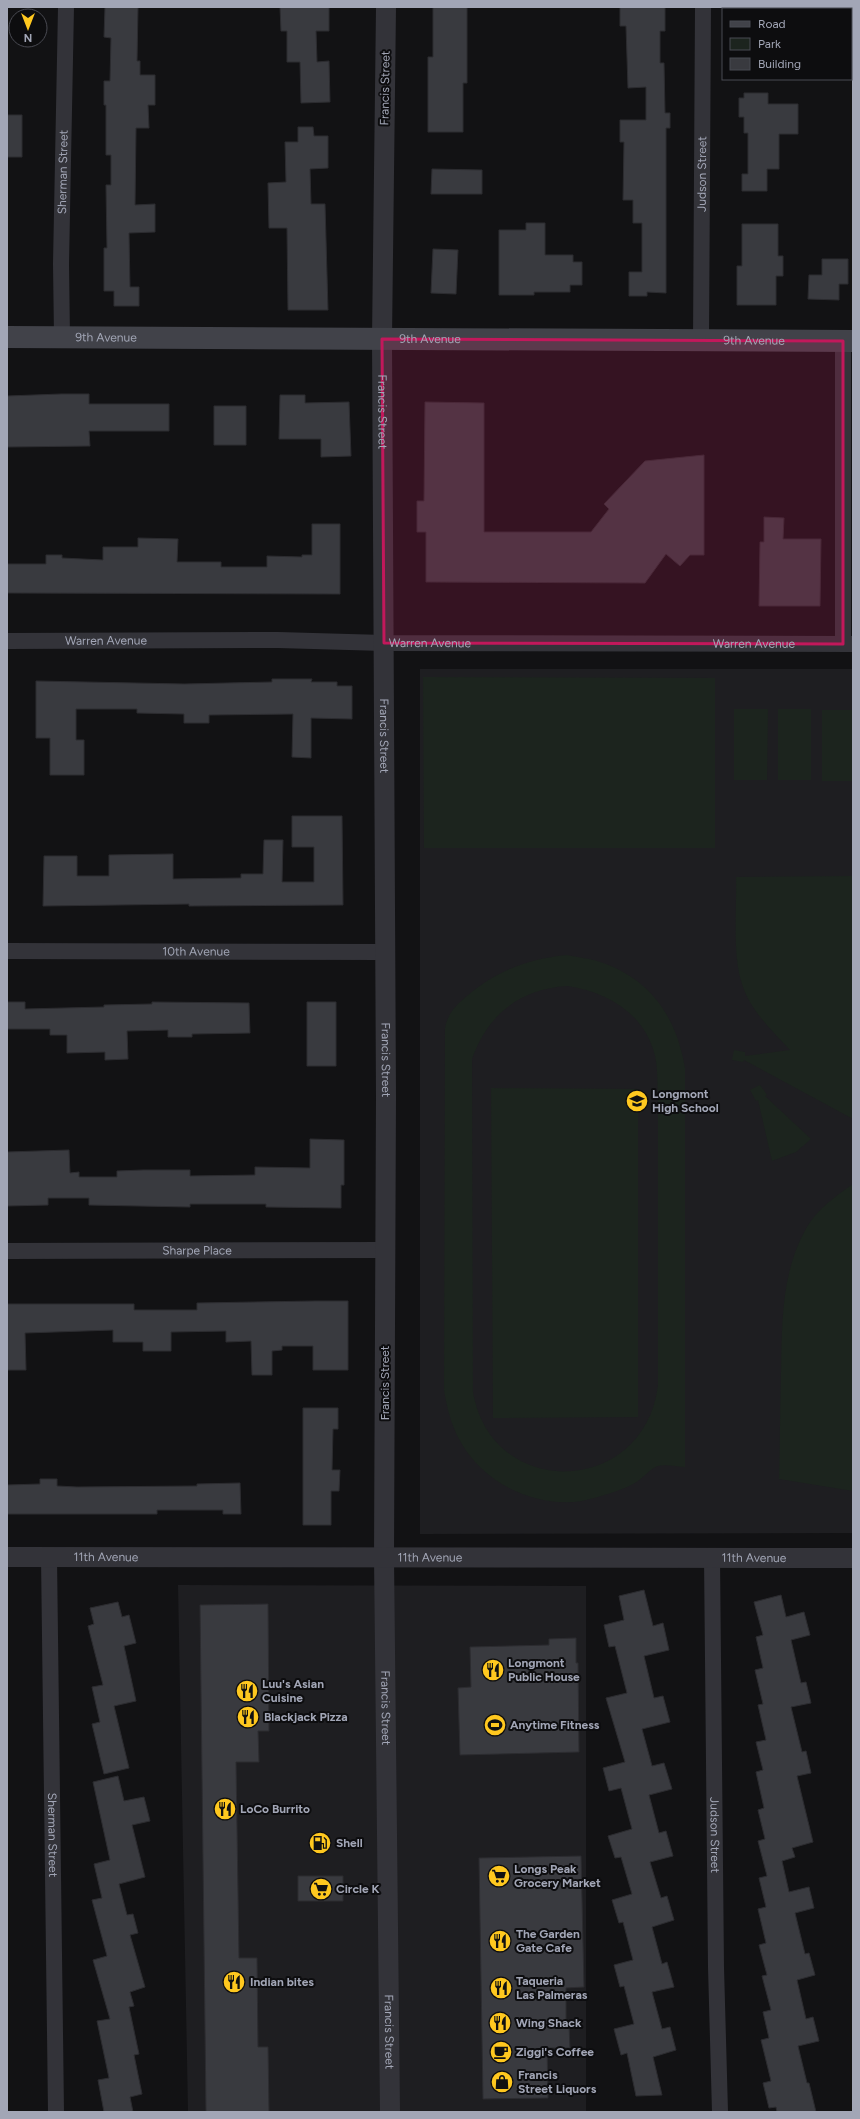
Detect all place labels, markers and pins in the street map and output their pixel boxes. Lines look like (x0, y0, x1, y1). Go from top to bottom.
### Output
place label: Longmont High School (652, 1087, 719, 1115)
school or university icon: Longmont High School (624, 1088, 650, 1114)
place label: Longmont Public House (508, 1656, 580, 1684)
restaurant icon: Longmont Public House (480, 1657, 506, 1683)
place label: Luu's Asian Cuisine (262, 1677, 324, 1705)
restaurant icon: Luu's Asian Cuisine (234, 1678, 260, 1704)
restaurant icon: Blackjack Pizza (235, 1704, 261, 1730)
place label: Blackjack Pizza (264, 1710, 348, 1724)
sports icon: Anytime Fitness (482, 1712, 508, 1738)
place label: Anytime Fitness (510, 1718, 600, 1732)
restaurant icon: LoCo Burrito (212, 1796, 238, 1822)
place label: LoCo Burrito (240, 1802, 310, 1816)
fuel station icon: Shell (307, 1830, 333, 1856)
place label: Shell (336, 1836, 363, 1850)
place label: Longs Peak Grocery Market (514, 1862, 601, 1890)
supermarket icon: Longs Peak Grocery Market (486, 1863, 512, 1889)
supermarket icon: Circle K (308, 1876, 334, 1902)
place label: Circle K (336, 1882, 379, 1896)
place label: The Garden Gate Cafe (516, 1927, 580, 1955)
restaurant icon: The Garden Gate Cafe (487, 1928, 513, 1954)
restaurant icon: Indian bites (221, 1969, 247, 1995)
place label: Taqueria Las Palmeras (516, 1974, 588, 2002)
place label: Indian bites (250, 1975, 314, 1989)
restaurant icon: Taqueria Las Palmeras (488, 1975, 514, 2001)
restaurant icon: Wing Shack (487, 2010, 513, 2036)
place label: Wing Shack (516, 2016, 582, 2030)
cafe icon: Ziggi's Coffee (488, 2039, 514, 2065)
place label: Ziggi's Coffee (516, 2045, 594, 2059)
place label: Francis Street Liquors (518, 2068, 597, 2096)
shop icon: Francis Street Liquors (489, 2069, 515, 2095)

